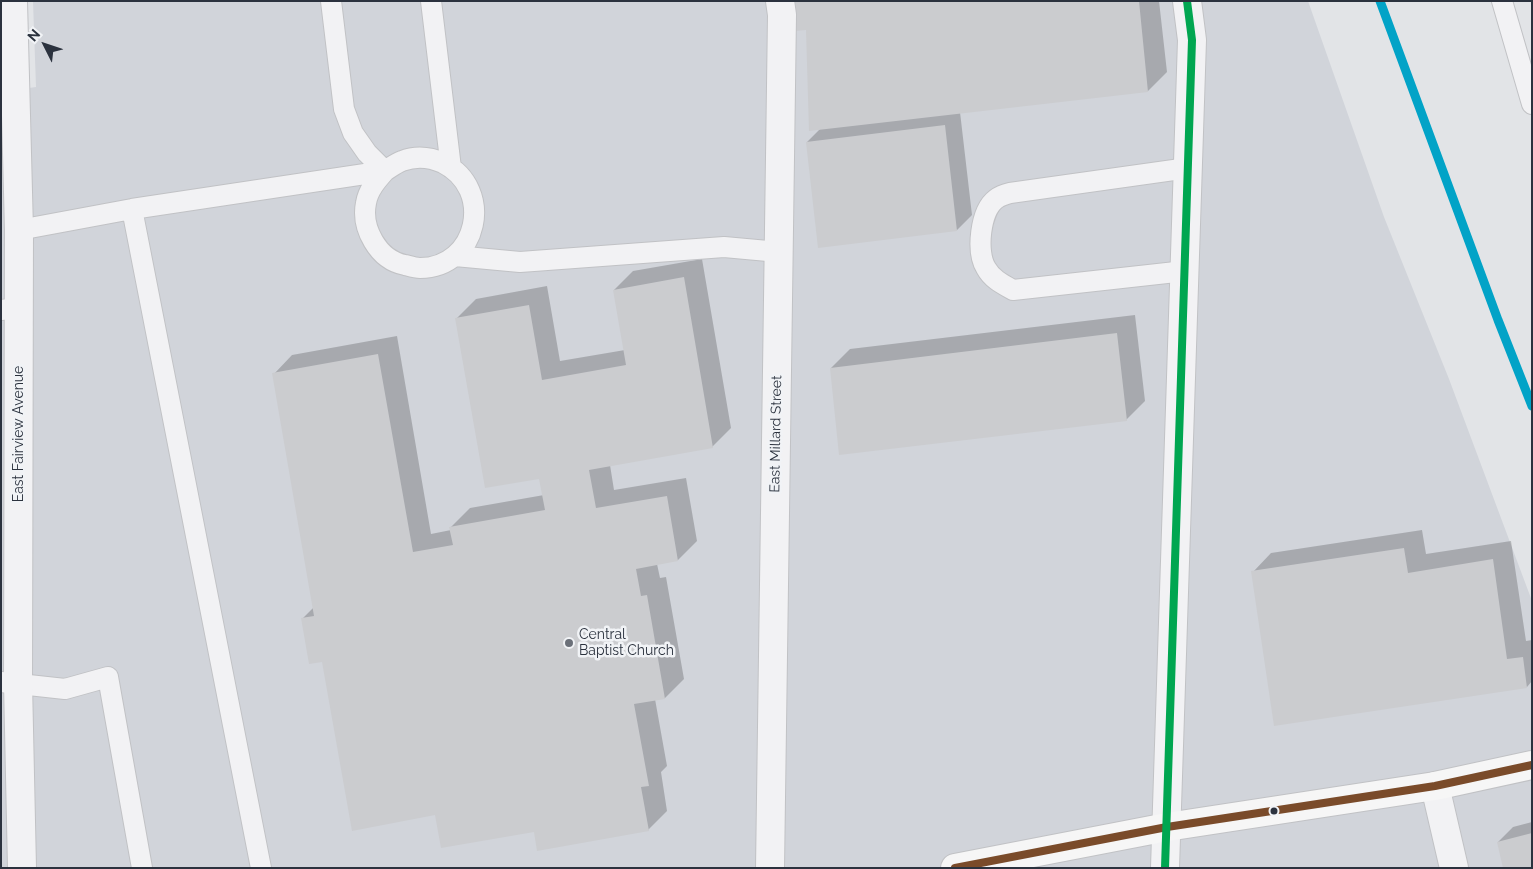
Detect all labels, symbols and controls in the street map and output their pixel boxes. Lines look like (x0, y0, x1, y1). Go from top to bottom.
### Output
north arrow (20, 20, 70, 70)
text: N (24, 26, 43, 44)
street label: East Fairview Avenue (11, 366, 27, 502)
street label: East Millard Street (767, 375, 785, 493)
place label: Central Baptist Church (579, 627, 674, 660)
marker: Central Baptist Church (563, 637, 575, 649)
unlabelled marker (1269, 806, 1279, 816)

